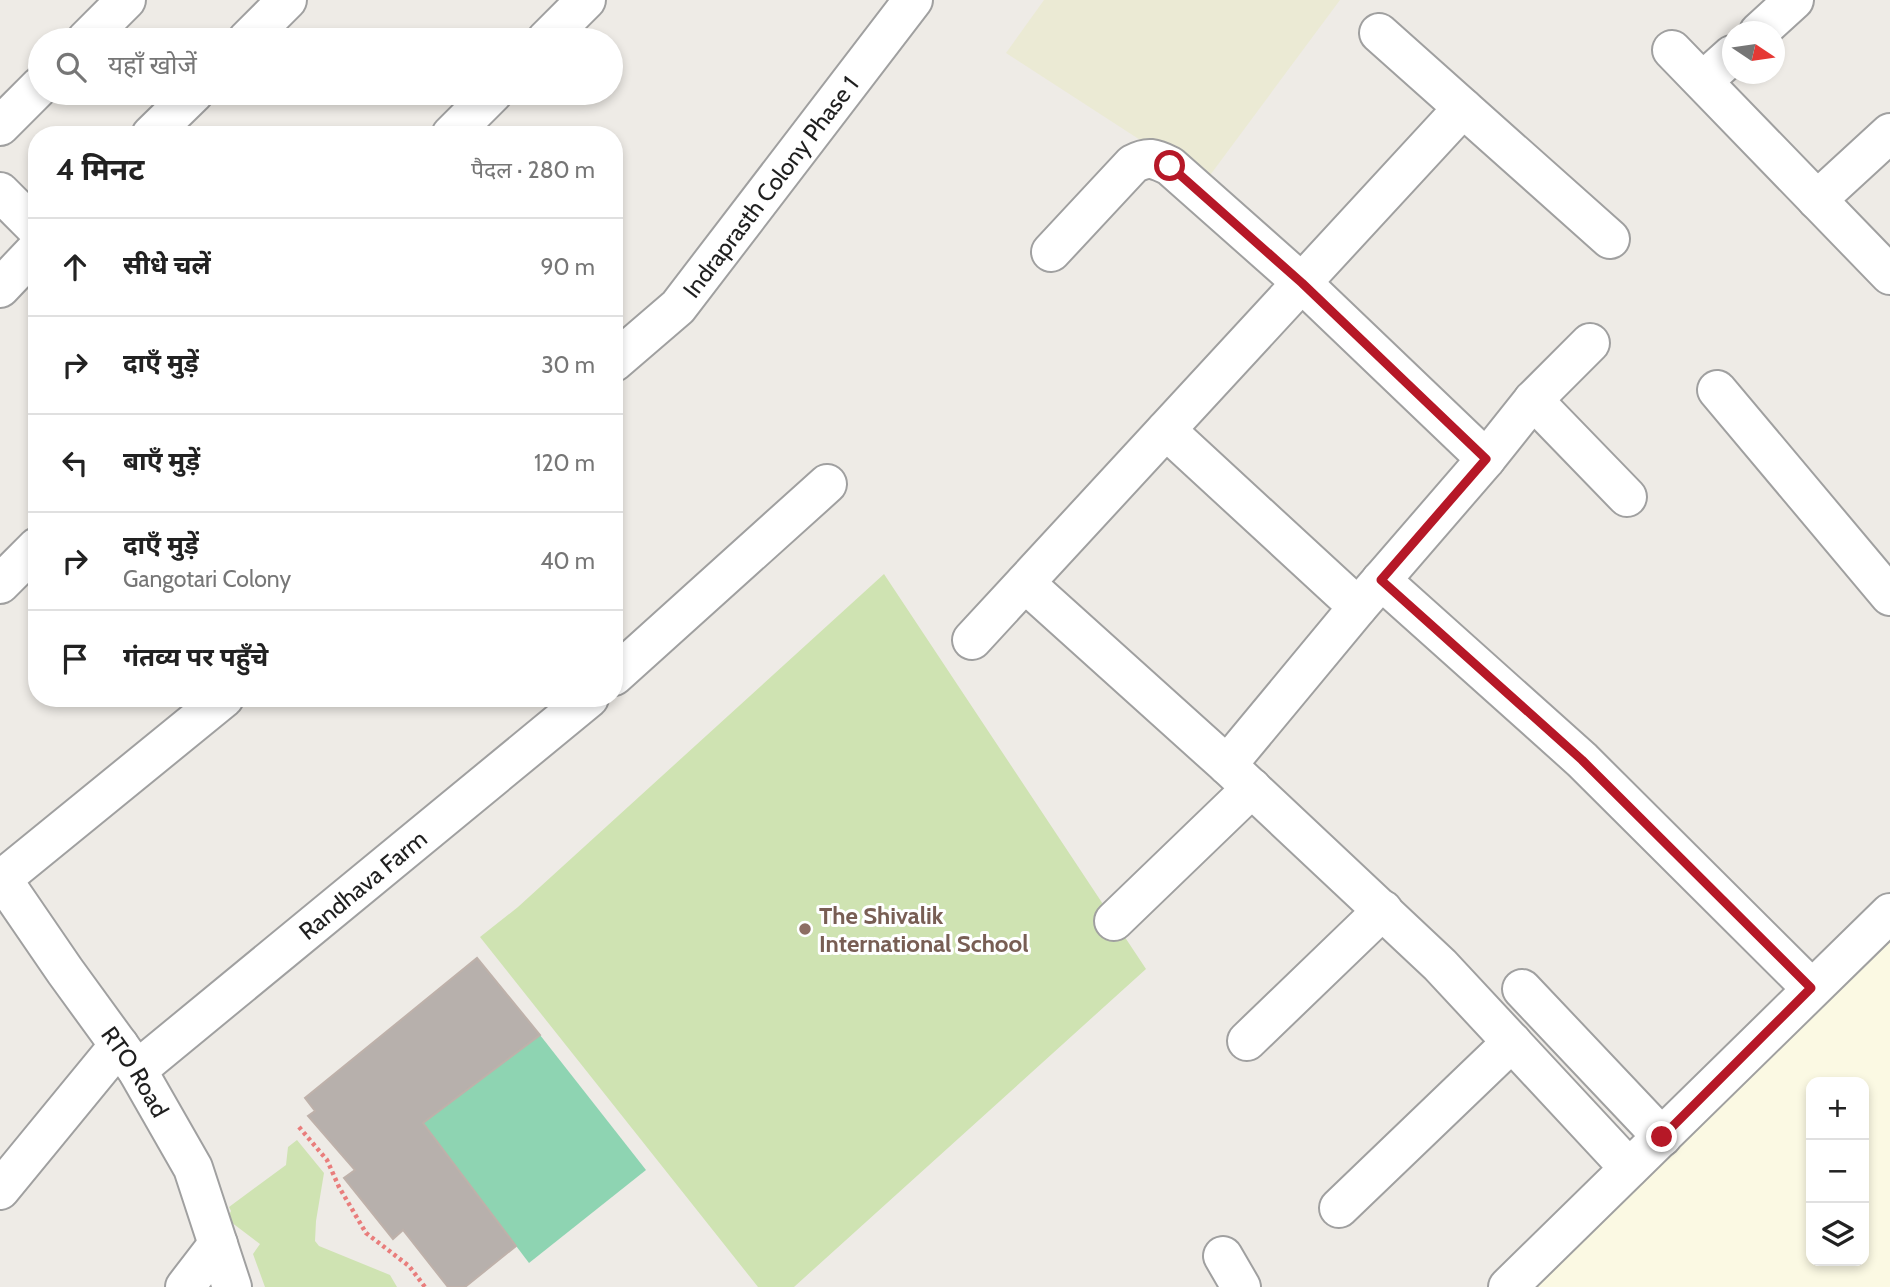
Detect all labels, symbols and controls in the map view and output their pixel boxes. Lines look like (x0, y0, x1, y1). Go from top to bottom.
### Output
north arrow (1722, 21, 1785, 84)
search box (28, 28, 623, 105)
icon: search (52, 48, 90, 86)
text: यहाँ खोजें (108, 49, 197, 81)
street label: Indraprasth Colony Phase 1 (676, 70, 864, 303)
route start (1154, 150, 1185, 181)
text: 4 मिनट (56, 151, 144, 188)
text: पैदल · 280 m (471, 156, 595, 184)
icon: ahead (56, 248, 94, 286)
text: सीधे चलें (123, 249, 211, 281)
text: 90 m (541, 253, 595, 281)
icon: right (56, 346, 94, 384)
text: दाएँ मुड़ें (123, 347, 199, 379)
text: 30 m (541, 351, 595, 379)
icon: left (56, 444, 94, 482)
text: बाएँ मुड़ें (123, 445, 200, 477)
text: 120 m (534, 449, 595, 477)
text: दाएँ मुड़ें (123, 529, 199, 561)
icon: right (56, 542, 94, 580)
text: 40 m (540, 547, 595, 575)
text: Gangotari Colony (123, 565, 291, 593)
icon: arrive (56, 640, 94, 678)
text: गंतव्य पर पहुँचे (123, 641, 268, 673)
street label: Randhava Farm (293, 823, 432, 945)
place label: The Shivalik International School (819, 901, 1029, 958)
marker: The Shivalik International School (797, 921, 813, 937)
street label: RTO Road (95, 1020, 175, 1122)
map controls (1806, 1077, 1869, 1266)
button: + (1806, 1077, 1869, 1140)
route end (1646, 1121, 1677, 1152)
button: − (1806, 1140, 1869, 1203)
button: layers (1806, 1203, 1869, 1266)

